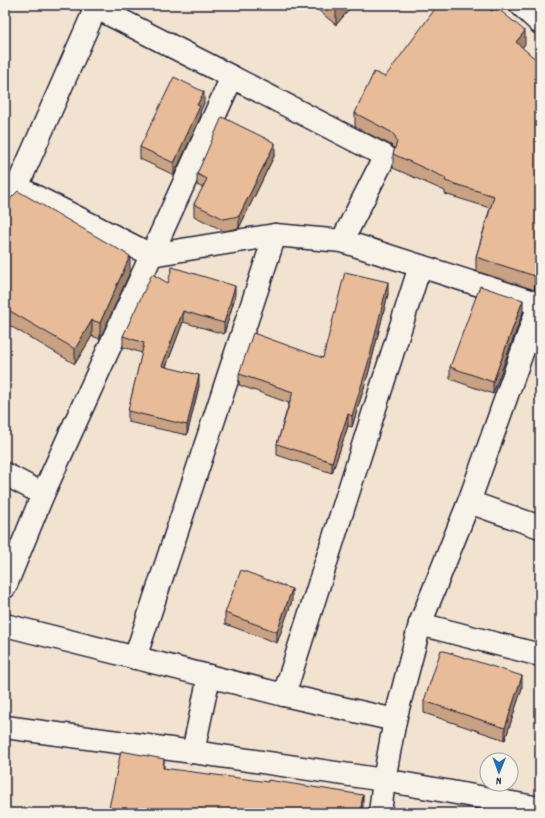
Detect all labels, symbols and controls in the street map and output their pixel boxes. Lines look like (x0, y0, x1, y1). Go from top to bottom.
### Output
north arrow (479, 752, 519, 792)
text: N (495, 772, 502, 788)

